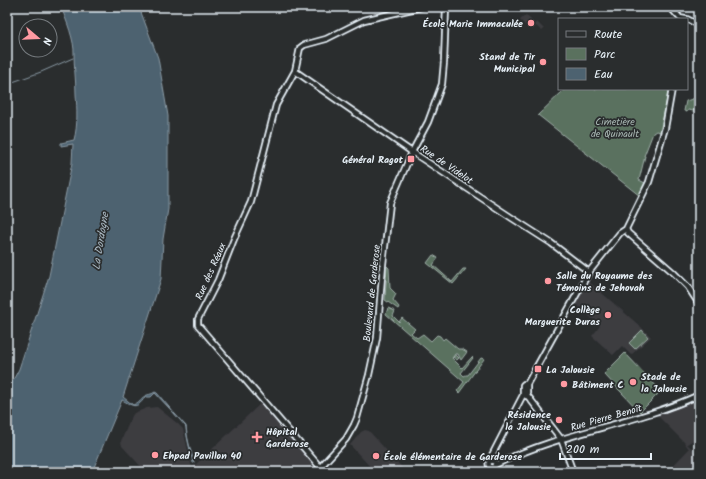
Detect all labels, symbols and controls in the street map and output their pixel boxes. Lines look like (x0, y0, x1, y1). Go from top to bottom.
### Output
place label: École Marie Immaculée (423, 16, 523, 32)
north arrow (18, 18, 58, 58)
marker: École Marie Immaculée (526, 18, 536, 28)
legend (558, 18, 688, 90)
text: Route (594, 25, 623, 44)
text: N (37, 35, 56, 47)
text: Parc (594, 45, 615, 64)
place label: Stand de Tir Municipal (479, 49, 535, 77)
marker: Stand de Tir Municipal (538, 57, 548, 67)
text: Eau (594, 65, 613, 84)
park label: Cimetière de Quinault (591, 114, 639, 142)
street label: Rue de Videlot (417, 141, 476, 189)
place label: Général Ragot (342, 152, 403, 168)
marker: Général Ragot (406, 154, 416, 164)
water label: La Dordogne (88, 210, 115, 271)
street label: Rue des Réaux (191, 240, 231, 302)
street label: Boulevard de Garderose (359, 243, 385, 342)
place label: Salle du Royaume des Témoins de Jehovah (556, 268, 653, 296)
marker: Salle du Royaume des Témoins de Jehovah (543, 276, 553, 286)
place label: Collège Marguerite Duras (525, 302, 600, 330)
marker: Collège Marguerite Duras (603, 310, 613, 320)
place label: La Jalousie (546, 362, 595, 378)
marker: La Jalousie (533, 364, 543, 374)
place label: Stade de la Jalousie (641, 369, 687, 397)
place label: Bâtiment C (572, 377, 624, 393)
marker: Stade de la Jalousie (628, 377, 638, 387)
marker: Bâtiment C (559, 379, 569, 389)
street label: Rue Pierre Benoît (569, 400, 644, 436)
place label: Résidence la Jalousie (505, 407, 551, 435)
marker: Résidence la Jalousie (554, 415, 564, 425)
place label: Hôpital Garderose (266, 424, 309, 452)
marker: Hôpital Garderose (251, 431, 263, 443)
scale bar (560, 435, 651, 461)
text: 200 m (566, 440, 600, 459)
place label: Ehpad Pavillon 40 (163, 448, 242, 464)
place label: École élémentaire de Garderose (384, 449, 522, 465)
marker: Ehpad Pavillon 40 (150, 450, 160, 460)
marker: École élémentaire de Garderose (371, 451, 381, 461)

